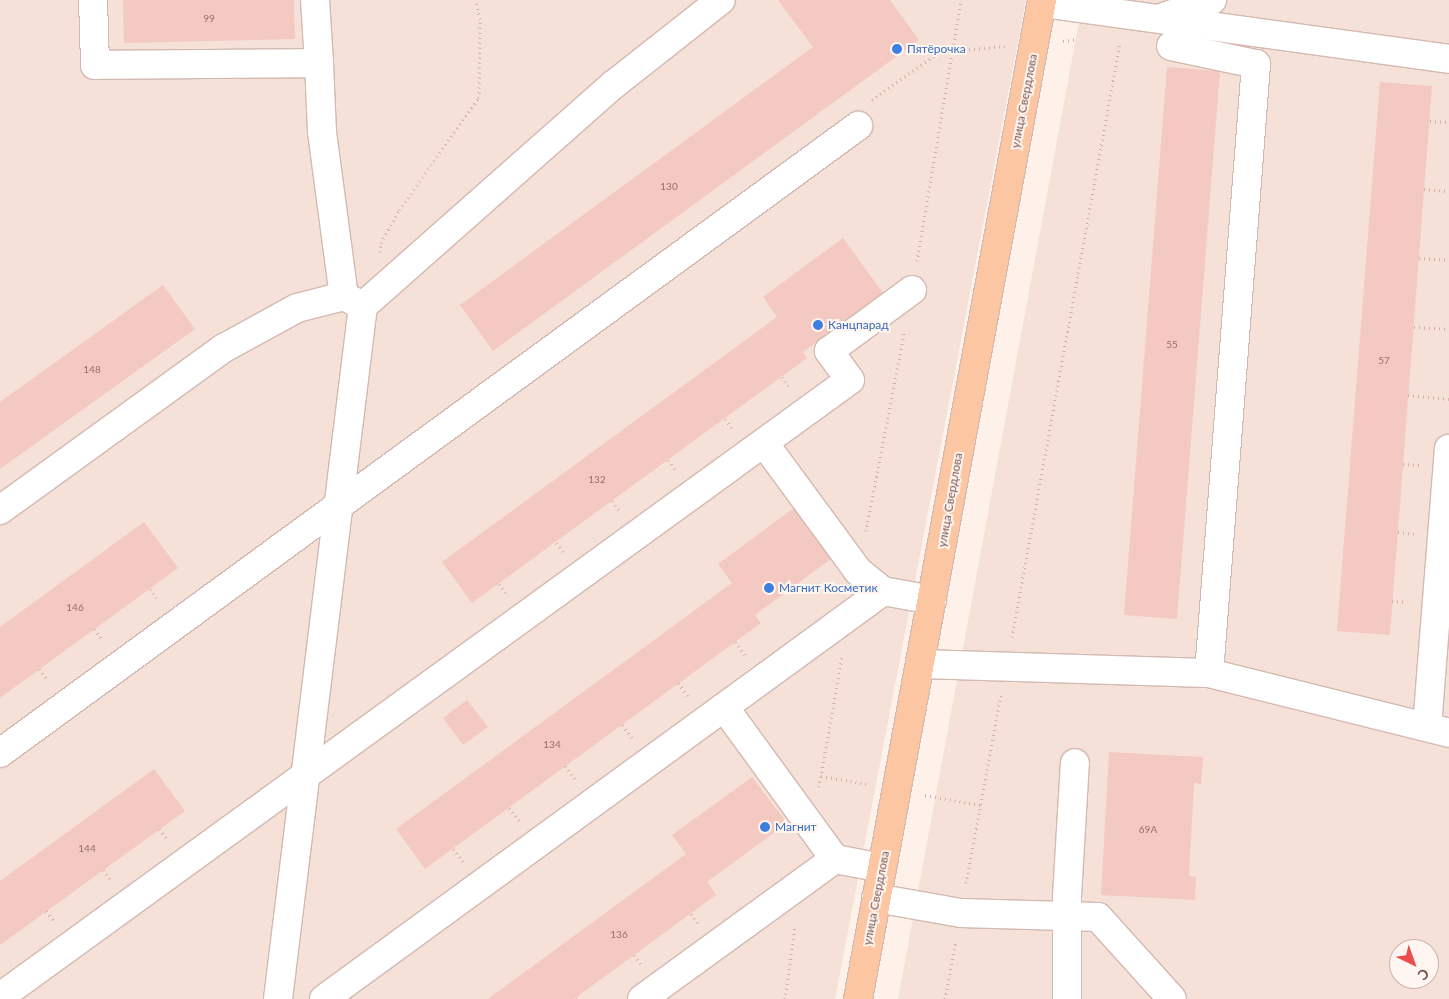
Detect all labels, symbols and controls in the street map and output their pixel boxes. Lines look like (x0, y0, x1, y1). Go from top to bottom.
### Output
house number: 99 (203, 13, 215, 25)
place label: Пятёрочка (907, 42, 966, 56)
marker: Пятёрочка (891, 43, 903, 55)
street label: улица Свердлова (1008, 53, 1040, 149)
house number: 130 (660, 181, 678, 193)
place label: Канцпарад (828, 318, 889, 332)
marker: Канцпарад (812, 319, 824, 331)
house number: 55 (1166, 339, 1178, 351)
house number: 57 (1378, 355, 1390, 367)
house number: 148 (83, 364, 101, 376)
street label: улица Свердлова (935, 452, 965, 548)
house number: 132 (588, 474, 606, 486)
place label: Магнит Косметик (779, 581, 878, 595)
marker: Магнит Косметик (763, 582, 775, 594)
house number: 146 (66, 602, 84, 614)
house number: 134 (543, 739, 561, 751)
place label: Магнит (775, 820, 817, 834)
marker: Магнит (759, 821, 771, 833)
house number: 69А (1139, 824, 1157, 836)
house number: 144 (78, 843, 96, 855)
street label: улица Свердлова (860, 850, 892, 946)
house number: 136 (610, 929, 628, 941)
north arrow (1389, 939, 1439, 989)
text: С (1415, 965, 1433, 984)

